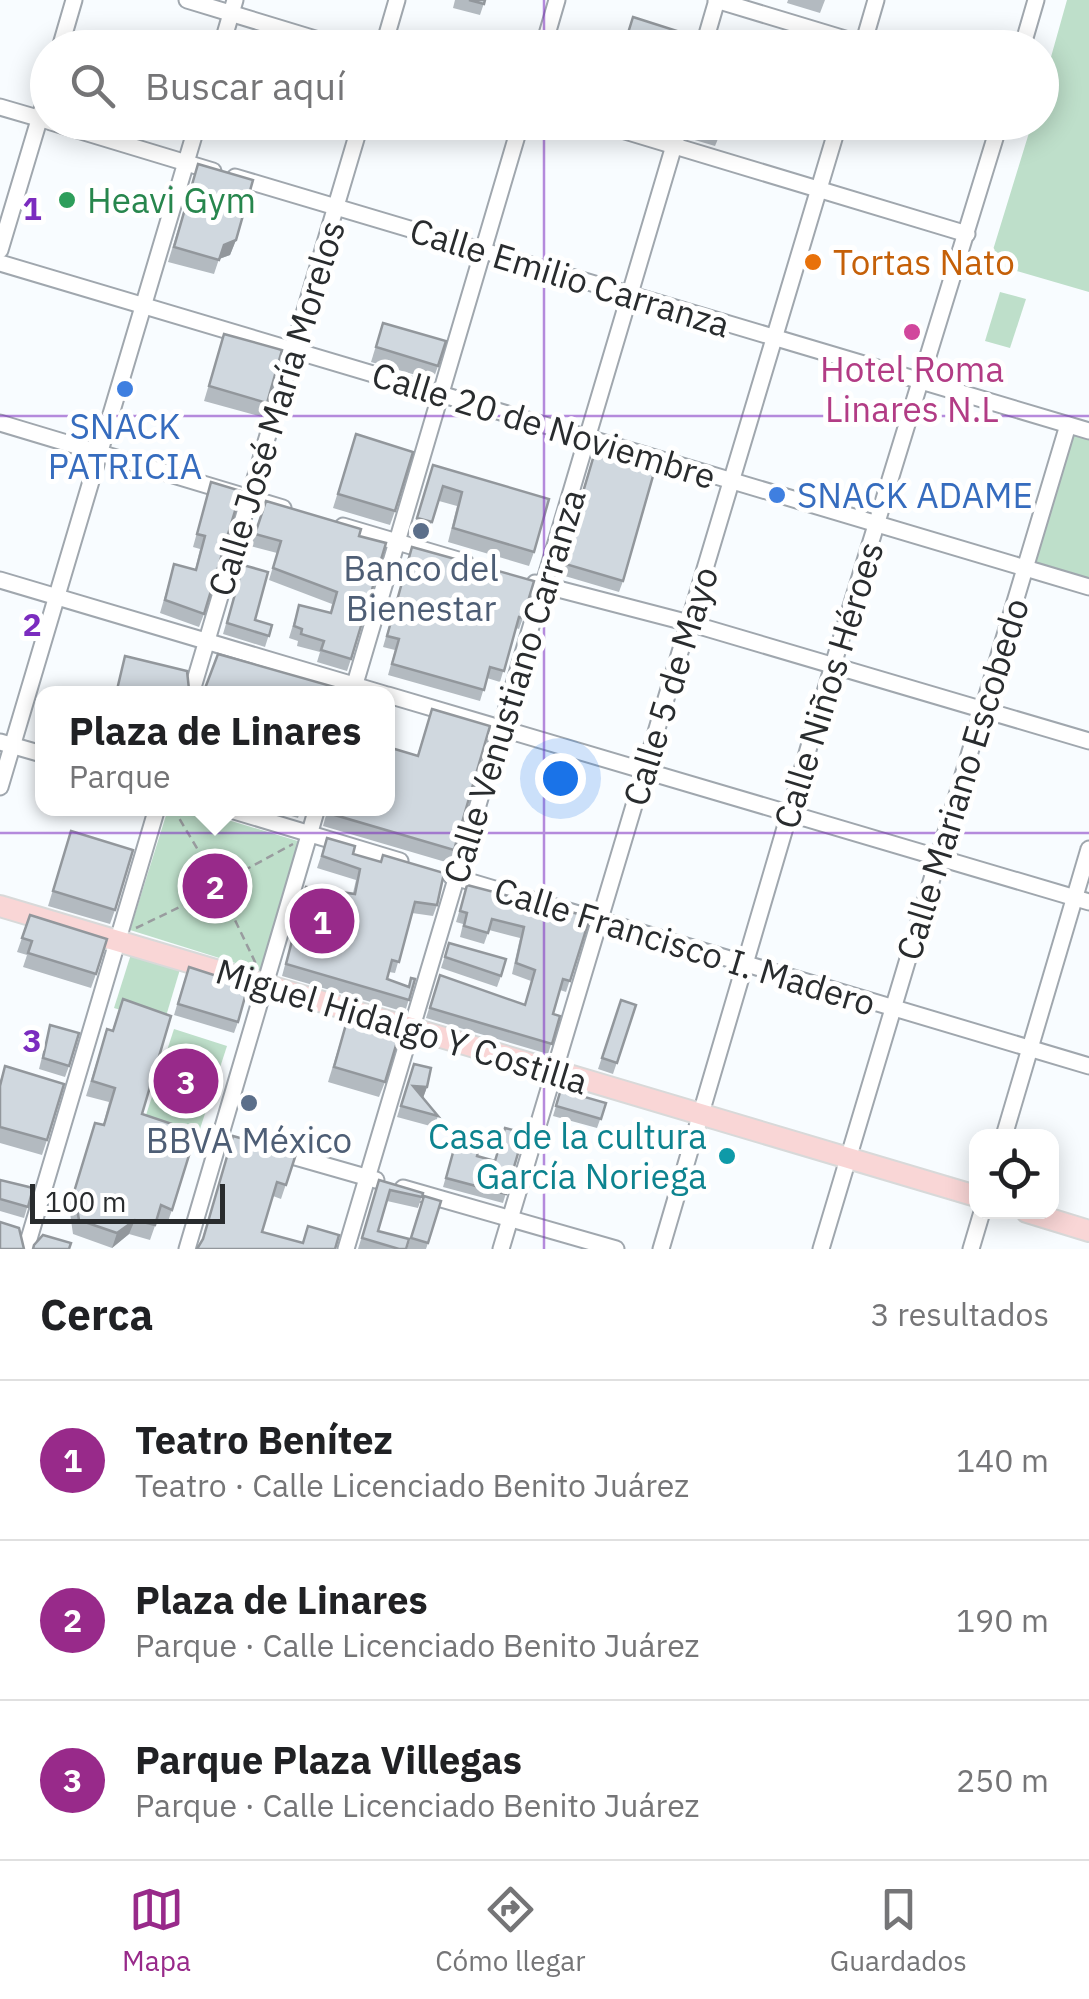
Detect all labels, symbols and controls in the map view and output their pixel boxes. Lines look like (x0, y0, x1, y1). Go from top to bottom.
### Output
search box (30, 30, 1059, 140)
icon: search (65, 58, 120, 113)
text: Buscar aquí (145, 61, 346, 110)
place label: Heavi Gym (87, 177, 256, 223)
text: 1 (22, 187, 42, 229)
marker: Heavi Gym (56, 189, 78, 211)
street label: Calle Emilio Carranza (404, 206, 736, 348)
street label: Calle José María Morelos (197, 215, 355, 601)
place label: Tortas Nato (833, 239, 1015, 285)
marker: Tortas Nato (802, 251, 824, 273)
marker: Hotel Roma Linares N.L (901, 321, 923, 343)
place label: Hotel Roma Linares N.L (820, 346, 1004, 432)
street label: Calle 20 de Noviembre (367, 351, 721, 499)
marker: SNACK PATRICIA (114, 378, 136, 400)
place label: SNACK PATRICIA (48, 403, 202, 489)
place label: SNACK ADAME (797, 472, 1033, 518)
street label: Calle Venustiano Carranza (432, 483, 596, 889)
marker: SNACK ADAME (766, 484, 788, 506)
marker: Banco del Bienestar (410, 520, 432, 542)
street label: Calle Niños Héroes (763, 536, 893, 834)
place label: Banco del Bienestar (343, 545, 499, 631)
street label: Calle 5 de Mayo (612, 561, 728, 811)
street label: Calle Mariano Escobedo (885, 593, 1039, 965)
text: 2 (22, 603, 42, 645)
popup (35, 686, 395, 816)
text: Plaza de Linares (69, 706, 361, 755)
your location (535, 753, 586, 804)
text: Parque (69, 755, 171, 797)
pin: 2 (182, 848, 248, 924)
street label: Calle Francisco I. Madero (489, 866, 881, 1026)
pin: 1 (290, 884, 354, 958)
street label: Miguel Hidalgo Y Costilla (211, 948, 593, 1104)
text: 3 (22, 1019, 42, 1061)
pin: 3 (154, 1044, 218, 1118)
marker: BBVA México (238, 1092, 260, 1114)
place label: Casa de la cultura García Noriega (428, 1113, 707, 1199)
place label: BBVA México (146, 1117, 352, 1163)
map controls (969, 1129, 1059, 1219)
button: locate (969, 1129, 1059, 1219)
marker: Casa de la cultura García Noriega (716, 1145, 738, 1167)
scale bar (30, 1179, 225, 1224)
text: 100 m (45, 1183, 126, 1220)
text: Cerca (40, 1287, 153, 1342)
text: 3 resultados (870, 1293, 1049, 1335)
text: Teatro Benítez (135, 1415, 393, 1464)
text: 1 (63, 1439, 82, 1481)
text: 140 m (956, 1439, 1049, 1481)
text: Teatro · Calle Licenciado Benito Juárez (135, 1464, 689, 1506)
text: Plaza de Linares (135, 1575, 428, 1624)
text: 2 (63, 1599, 82, 1641)
text: 190 m (956, 1599, 1049, 1641)
text: Parque · Calle Licenciado Benito Juárez (135, 1624, 699, 1666)
text: Parque Plaza Villegas (135, 1735, 522, 1784)
text: 3 (63, 1759, 82, 1801)
text: 250 m (956, 1759, 1049, 1801)
text: Parque · Calle Licenciado Benito Juárez (135, 1784, 699, 1826)
tab: Mapa (122, 1882, 191, 1979)
tab: Cómo llegar (435, 1882, 585, 1979)
tab: Guardados (830, 1882, 967, 1979)

